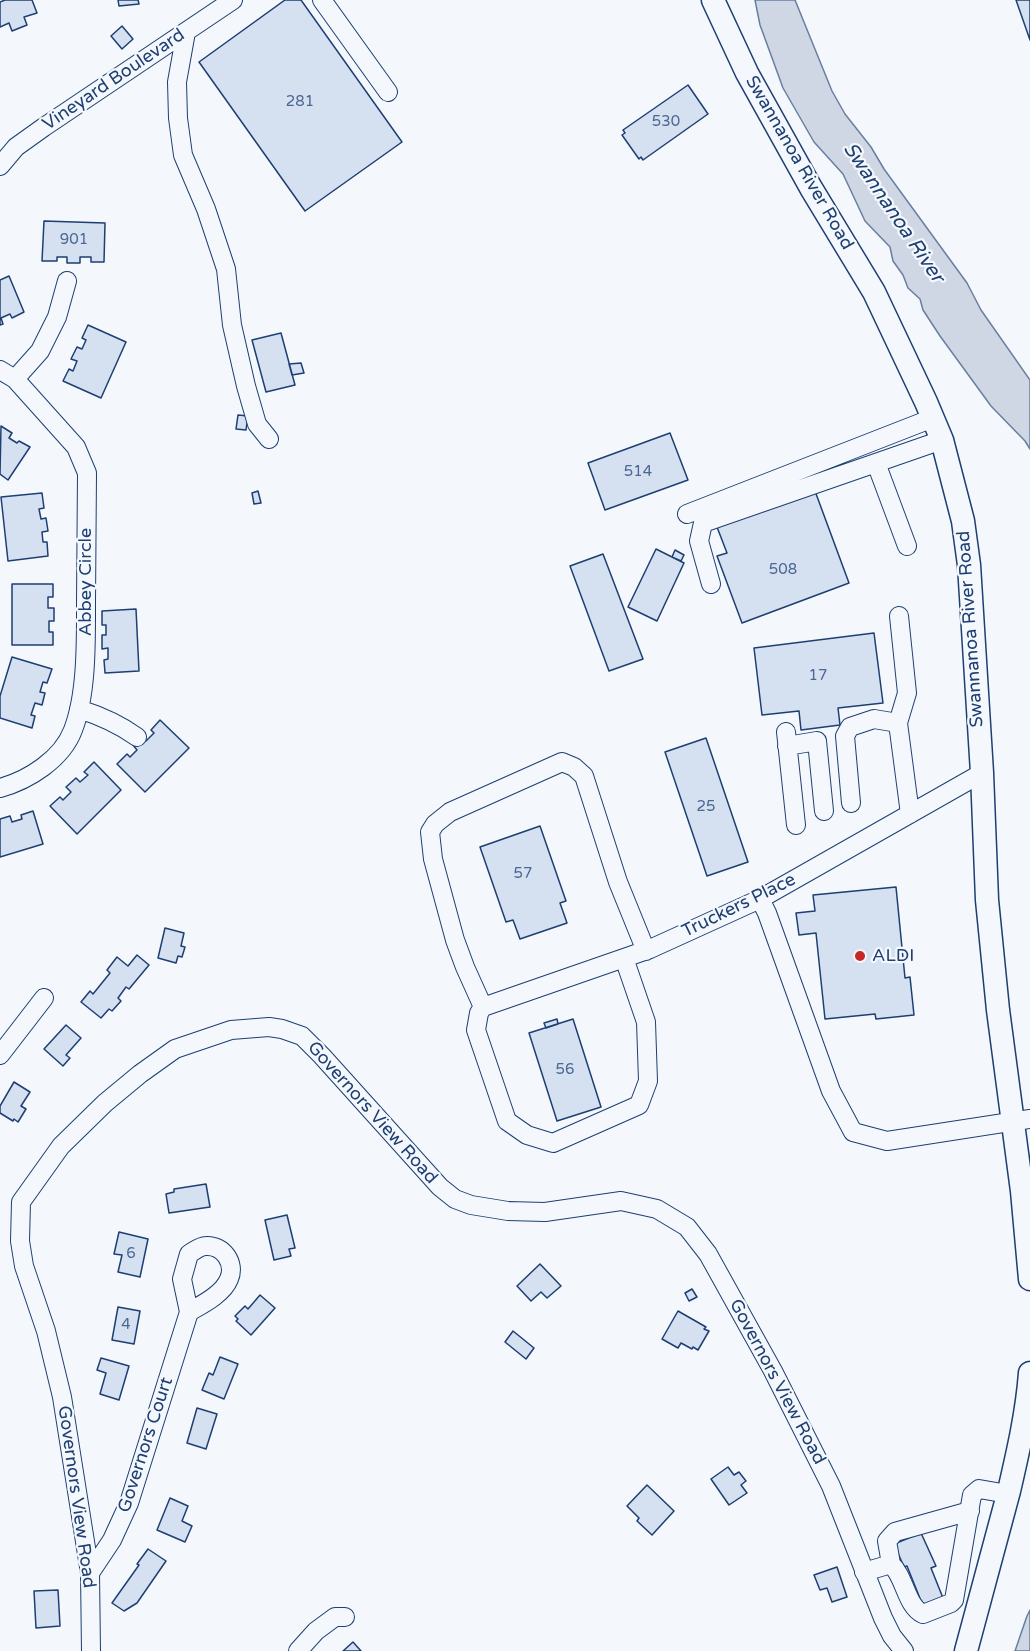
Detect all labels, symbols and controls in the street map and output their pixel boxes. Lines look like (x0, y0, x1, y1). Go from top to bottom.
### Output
street label: Vineyard Boulevard (39, 24, 189, 136)
street label: Swannanoa River Road (740, 72, 858, 254)
house number: 281 (286, 93, 314, 111)
house number: 530 (652, 113, 680, 131)
water label: Swannanoa River (837, 138, 949, 288)
house number: 901 (60, 231, 88, 249)
house number: 514 (624, 463, 652, 481)
street label: Abbey Circle (75, 528, 97, 636)
street label: Swannanoa River Road (953, 530, 989, 728)
house number: 508 (769, 561, 797, 579)
house number: 17 (809, 667, 827, 685)
house number: 25 (697, 798, 715, 816)
house number: 57 (514, 865, 532, 883)
street label: Truckers Place (679, 869, 799, 943)
place label: ALDI (872, 945, 914, 967)
marker: ALDI (853, 949, 867, 963)
street label: Governors View Road (302, 1037, 442, 1189)
house number: 56 (556, 1061, 574, 1079)
house number: 6 (126, 1245, 136, 1263)
street label: Governors View Road (724, 1296, 830, 1468)
house number: 4 (121, 1316, 131, 1334)
street label: Governors Court (114, 1375, 178, 1515)
street label: Governors View Road (52, 1404, 100, 1590)

